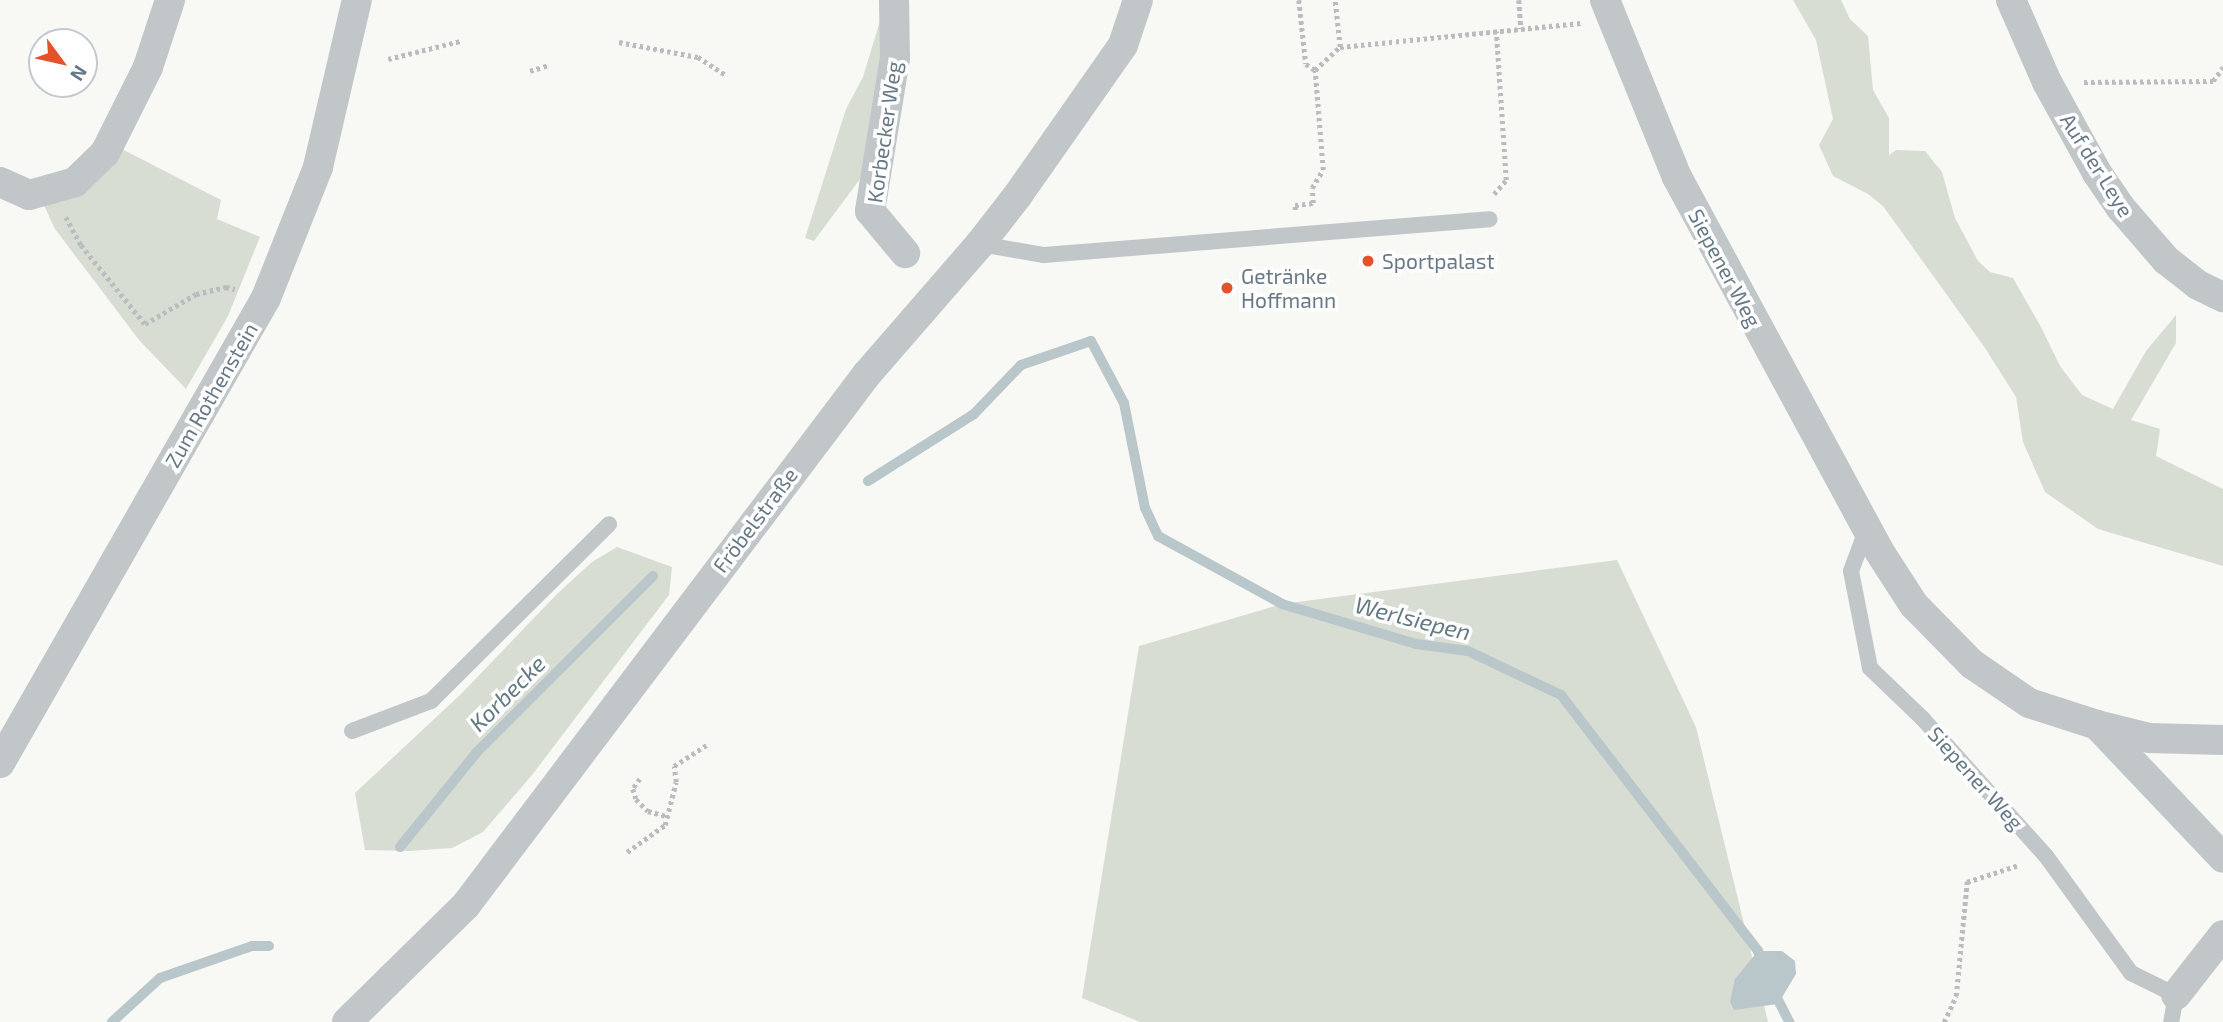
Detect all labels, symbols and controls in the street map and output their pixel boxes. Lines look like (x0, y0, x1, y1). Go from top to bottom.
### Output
north arrow (28, 28, 98, 98)
street label: Korbecker Weg (862, 59, 906, 205)
text: N (66, 62, 93, 86)
street label: Auf der Leye (2055, 108, 2139, 222)
street label: Siepener Weg (1683, 204, 1767, 332)
place label: Sportpalast (1382, 248, 1494, 274)
marker: Sportpalast (1360, 253, 1376, 269)
place label: Getränke Hoffmann (1241, 263, 1336, 313)
marker: Getränke Hoffmann (1219, 280, 1235, 296)
street label: Zum Rothenstein (159, 318, 263, 472)
street label: Fröbelstraße (707, 463, 803, 577)
water label: Werlsiepen (1352, 590, 1474, 646)
water label: Korbecke (463, 649, 551, 737)
street label: Siepener Weg (1923, 721, 2029, 835)

